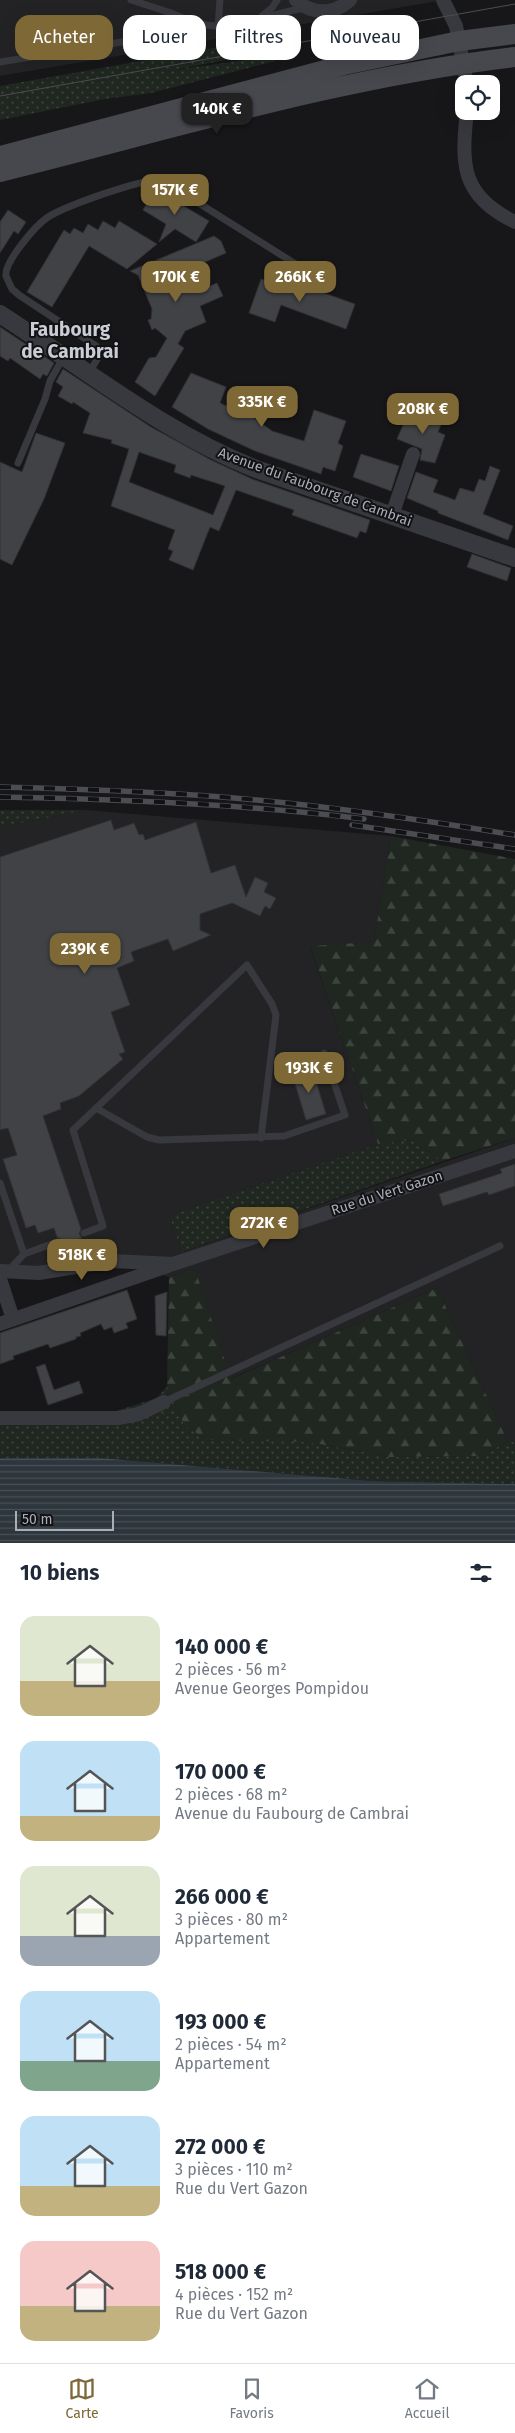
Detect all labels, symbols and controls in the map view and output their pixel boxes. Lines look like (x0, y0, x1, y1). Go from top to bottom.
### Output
chip: Acheter (15, 15, 113, 60)
chip: Louer (123, 15, 206, 60)
chip: Filtres (216, 15, 301, 60)
chip: Nouveau (311, 15, 419, 60)
map controls (455, 75, 500, 120)
button: locate (455, 75, 500, 120)
pin: 140K € (176, 92, 258, 135)
text: 140K € (192, 99, 242, 118)
pin: 157K € (134, 174, 216, 216)
text: 157K € (152, 180, 198, 199)
pin: 170K € (135, 260, 217, 303)
pin: 266K € (259, 260, 341, 303)
text: 170K € (152, 267, 200, 286)
text: 266K € (275, 267, 325, 286)
district label: Faubourg de Cambrai (21, 318, 119, 363)
pin: 335K € (221, 386, 303, 428)
text: 335K € (238, 392, 286, 411)
pin: 208K € (382, 392, 464, 435)
text: 208K € (398, 399, 448, 418)
street label: Avenue du Faubourg de Cambrai (216, 444, 414, 530)
pin: 239K € (44, 932, 126, 975)
text: 239K € (61, 939, 109, 958)
pin: 193K € (268, 1052, 350, 1094)
text: 193K € (285, 1058, 333, 1077)
street label: Rue du Vert Gazon (329, 1167, 445, 1219)
pin: 272K € (223, 1206, 305, 1249)
text: 272K € (240, 1213, 288, 1232)
pin: 518K € (41, 1238, 123, 1281)
text: 518K € (58, 1245, 106, 1264)
scale bar (15, 1508, 114, 1531)
text: 50 m (22, 1511, 53, 1528)
icon: filters (467, 1559, 495, 1587)
text: 10 biens (20, 1560, 99, 1586)
text: 140 000 € (175, 1634, 268, 1660)
icon: home (60, 1636, 120, 1696)
text: 2 pièces · 56 m² (175, 1660, 287, 1679)
text: Avenue Georges Pompidou (175, 1679, 369, 1698)
text: 170 000 € (175, 1759, 266, 1785)
icon: home (60, 1761, 120, 1821)
text: 2 pièces · 68 m² (175, 1785, 287, 1804)
text: Avenue du Faubourg de Cambrai (175, 1804, 409, 1823)
text: 266 000 € (175, 1884, 269, 1910)
icon: home (60, 1886, 120, 1946)
text: 3 pièces · 80 m² (175, 1910, 288, 1929)
text: Appartement (175, 1929, 270, 1948)
text: 193 000 € (175, 2009, 266, 2035)
icon: home (60, 2011, 120, 2071)
text: 2 pièces · 54 m² (175, 2035, 287, 2054)
text: Appartement (175, 2054, 270, 2073)
text: 272 000 € (175, 2134, 265, 2160)
icon: home (60, 2136, 120, 2196)
text: 3 pièces · 110 m² (175, 2160, 293, 2179)
text: Rue du Vert Gazon (175, 2179, 308, 2198)
text: 518 000 € (175, 2259, 266, 2285)
icon: home (60, 2261, 120, 2321)
text: 4 pièces · 152 m² (175, 2285, 293, 2304)
text: Rue du Vert Gazon (175, 2304, 308, 2323)
tab: Carte (65, 2375, 99, 2422)
tab: Favoris (230, 2375, 274, 2422)
tab: Accueil (405, 2375, 450, 2422)

